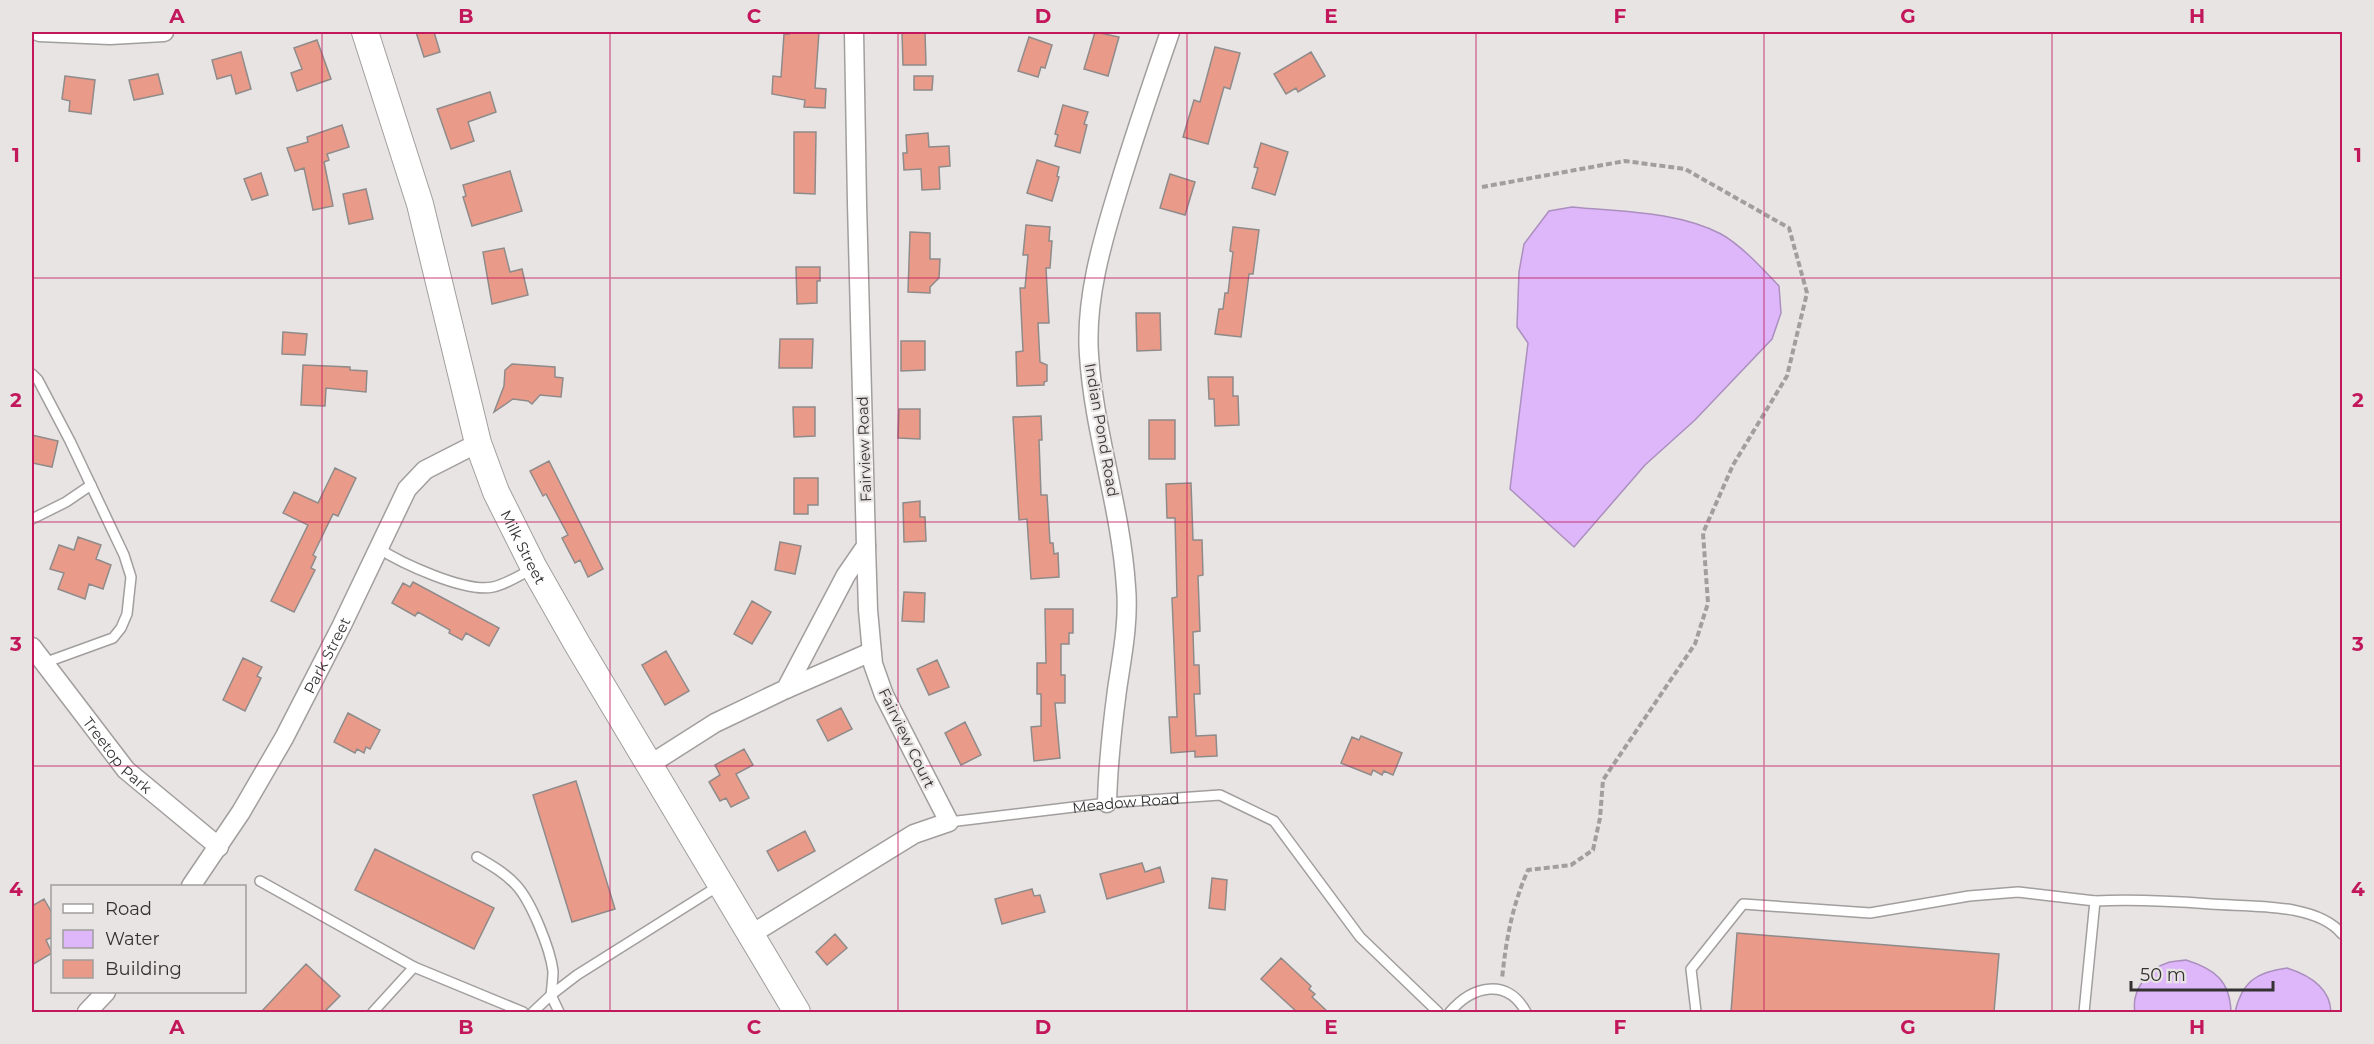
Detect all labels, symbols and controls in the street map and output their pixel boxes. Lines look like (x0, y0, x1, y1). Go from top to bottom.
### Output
text: A (168, 4, 185, 28)
text: B (458, 4, 474, 28)
text: C (747, 4, 762, 28)
text: D (1035, 4, 1051, 28)
text: E (1324, 4, 1338, 28)
text: F (1614, 4, 1627, 28)
text: G (1900, 4, 1916, 28)
text: H (2189, 4, 2205, 28)
text: 1 (12, 143, 20, 167)
text: 1 (2354, 143, 2362, 167)
street label: Indian Pond Road (1081, 362, 1123, 498)
text: 2 (10, 388, 22, 412)
text: 2 (2352, 388, 2364, 412)
street label: Fairview Road (853, 396, 875, 502)
street label: Milk Street (497, 506, 550, 587)
street label: Park Street (299, 614, 354, 697)
text: 3 (9, 632, 22, 656)
text: 3 (2351, 632, 2364, 656)
street label: Fairview Court (875, 685, 939, 791)
street label: Treetop Park (79, 713, 156, 797)
street label: Meadow Road (1071, 788, 1180, 817)
text: 4 (9, 877, 23, 901)
text: 4 (2351, 877, 2365, 901)
legend (51, 885, 246, 993)
text: Road (105, 898, 152, 920)
text: Water (105, 928, 160, 950)
scale bar (2131, 954, 2274, 992)
text: Building (105, 958, 182, 980)
text: 50 m (2140, 964, 2186, 986)
text: A (168, 1015, 185, 1039)
text: B (458, 1015, 474, 1039)
text: C (747, 1015, 762, 1039)
text: D (1035, 1015, 1051, 1039)
text: E (1324, 1015, 1338, 1039)
text: F (1614, 1015, 1627, 1039)
text: G (1900, 1015, 1916, 1039)
text: H (2189, 1015, 2205, 1039)

